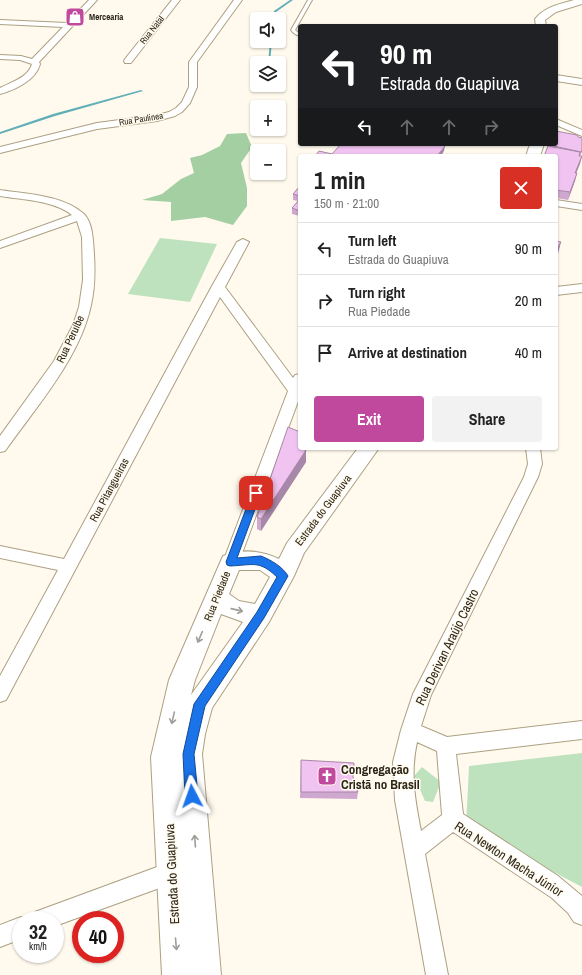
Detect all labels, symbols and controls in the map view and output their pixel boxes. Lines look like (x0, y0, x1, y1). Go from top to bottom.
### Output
shop icon: Mercearia (64, 6, 86, 28)
place label: Mercearia (89, 11, 124, 23)
map controls (250, 12, 286, 180)
button: sound (250, 12, 286, 48)
street label: Rua Natal (137, 13, 167, 47)
text: 90 m (380, 35, 432, 73)
icon: left (314, 40, 366, 92)
button: layers (250, 56, 286, 92)
text: Estrada do Guapiuva (380, 71, 520, 96)
button: + (250, 100, 286, 136)
street label: Rua Paulinea (118, 110, 164, 128)
icon: left (354, 116, 376, 138)
icon: ahead (396, 116, 418, 138)
icon: ahead (438, 116, 460, 138)
icon: right (480, 116, 502, 138)
button: − (250, 144, 286, 180)
text: 1 min (314, 164, 365, 196)
button: close (500, 167, 542, 209)
text: 150 m · 21:00 (314, 195, 379, 212)
text: Turn left (348, 230, 396, 251)
icon: left (314, 238, 336, 260)
text: 90 m (515, 238, 542, 259)
text: Estrada do Guapiuva (348, 251, 449, 268)
text: Turn right (348, 282, 405, 303)
icon: right (314, 290, 336, 312)
text: 20 m (515, 290, 542, 311)
text: Rua Piedade (348, 303, 410, 320)
street label: Rua Peruíbe (53, 313, 87, 365)
icon: arrive (314, 342, 336, 364)
text: Arrive at destination (348, 342, 467, 363)
text: 40 m (515, 342, 542, 363)
button: Exit (314, 396, 424, 442)
button: Share (432, 396, 542, 442)
street label: Rua Pitangueiras (86, 455, 132, 524)
street label: Estrada do Guapiuva (292, 472, 354, 548)
pin (239, 476, 273, 510)
icon: arrive (245, 482, 267, 504)
street label: Rua Piedade (201, 569, 233, 623)
street label: Rua Derivan Araújo Castro (411, 586, 483, 708)
one-way arrow (230, 607, 243, 614)
one-way arrow (196, 631, 203, 643)
one-way arrow (169, 711, 177, 724)
place label: Congregação Cristã no Brasil (341, 761, 420, 793)
church icon: Congregação Cristã no Brasil (316, 765, 338, 787)
position arrow (171, 775, 213, 817)
street label: Rua Newton Macha Júnior (451, 817, 567, 901)
street label: Estrada do Guapiuva (161, 823, 183, 925)
one-way arrow (191, 835, 198, 848)
speed limit sign: 40 (72, 911, 124, 963)
text: 32 (29, 918, 47, 945)
one-way arrow (172, 937, 179, 950)
text: km/h (29, 940, 47, 953)

